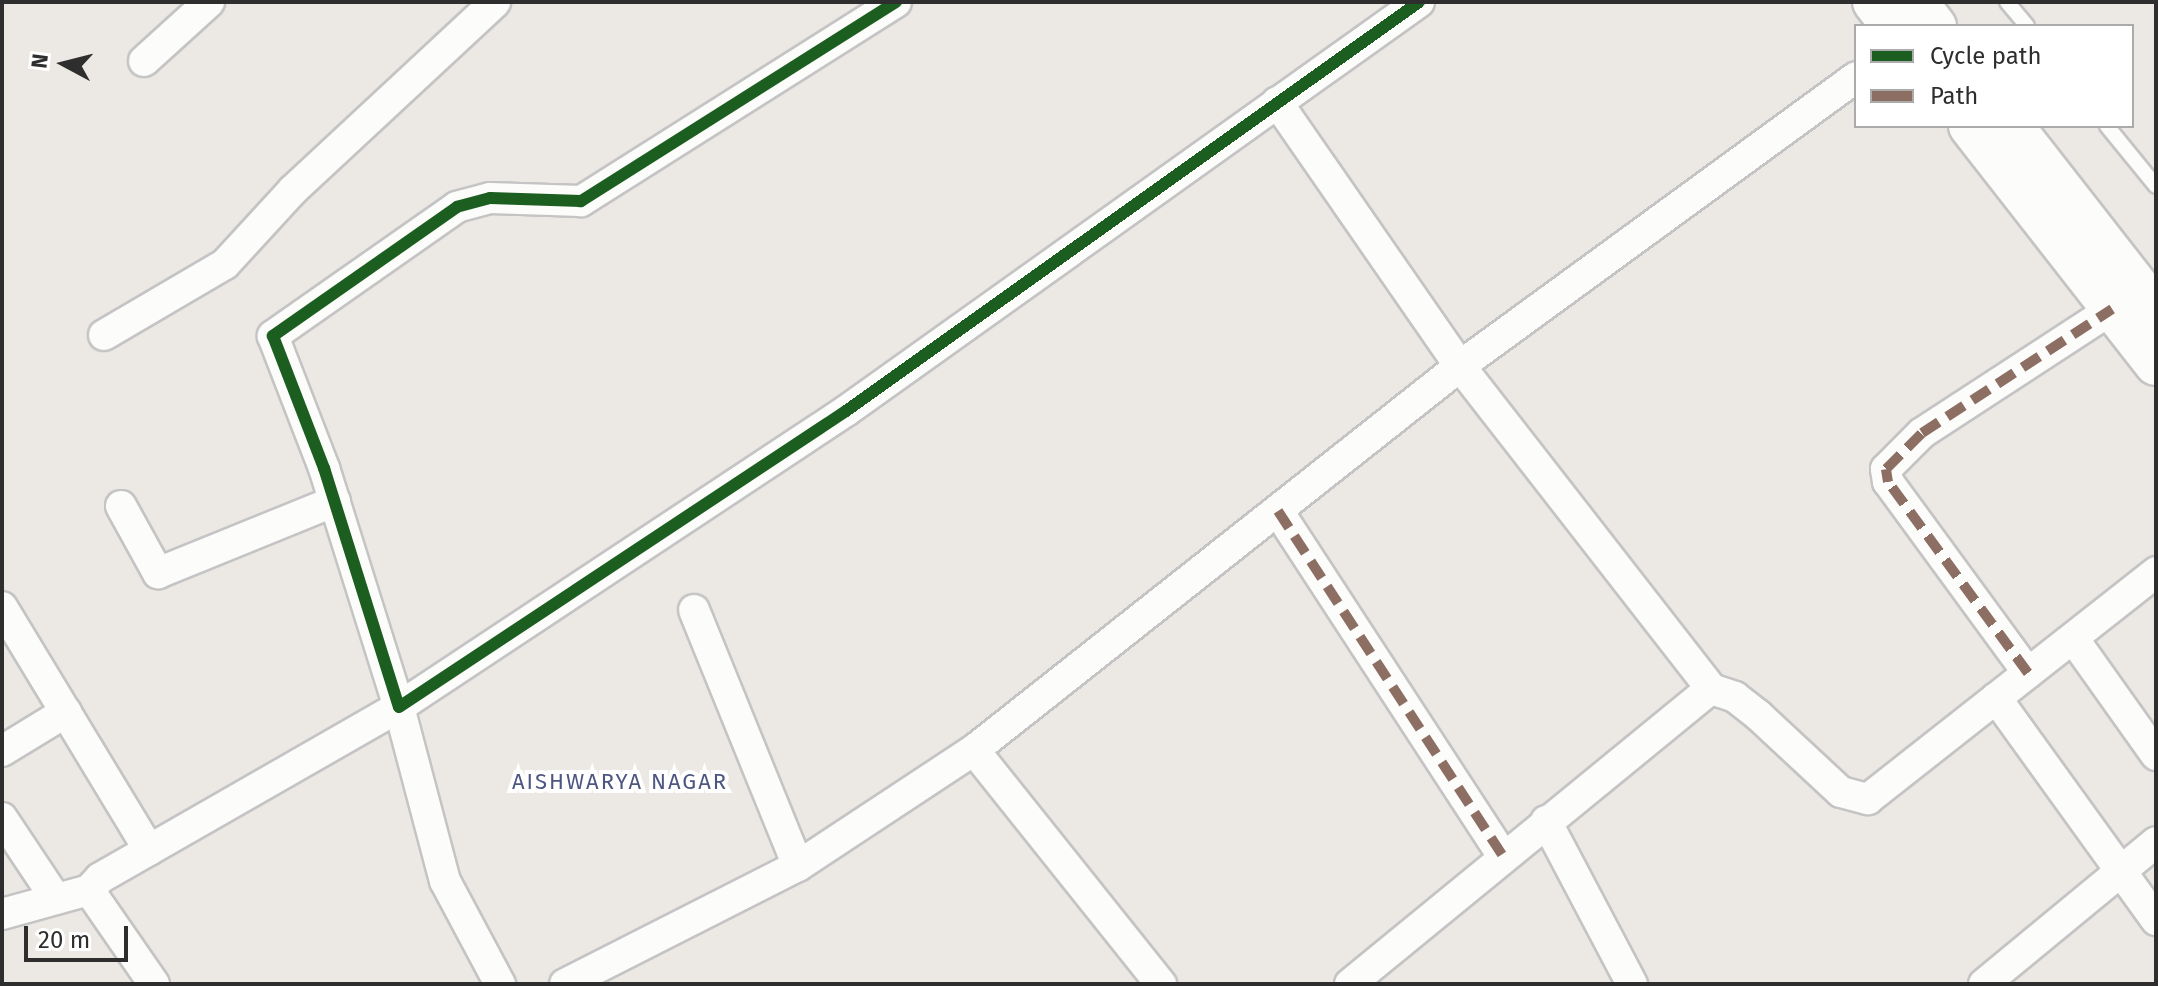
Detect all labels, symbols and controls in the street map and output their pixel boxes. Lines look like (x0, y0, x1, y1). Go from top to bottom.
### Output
north arrow (24, 24, 104, 104)
legend (1854, 24, 2134, 128)
text: Cycle path (1930, 42, 2042, 70)
text: N (25, 52, 54, 70)
text: Path (1930, 82, 1978, 110)
district label: AISHWARYA NAGAR (512, 769, 728, 795)
scale bar (28, 910, 132, 960)
text: 20 m (38, 926, 90, 954)

